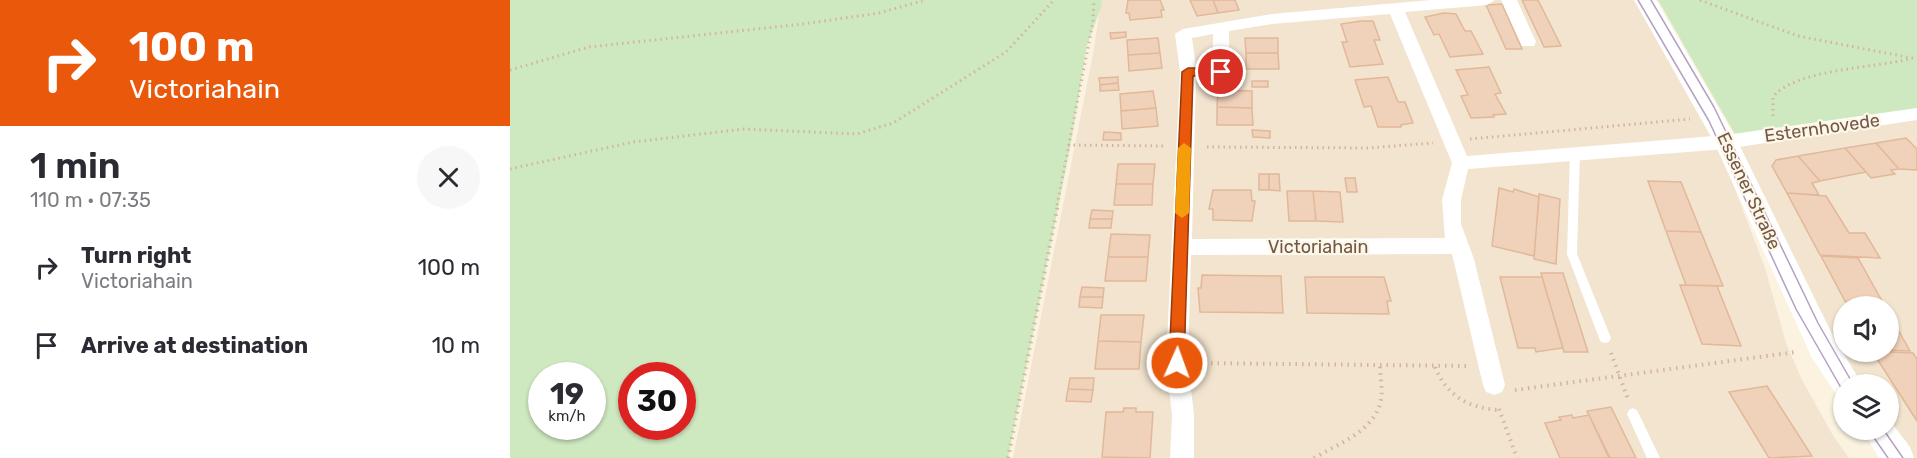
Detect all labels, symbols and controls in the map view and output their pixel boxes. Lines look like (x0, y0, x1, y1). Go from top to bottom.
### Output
text: 100 m (129, 22, 254, 72)
icon: right (30, 24, 108, 102)
pin (1195, 46, 1246, 97)
icon: arrive (1204, 55, 1237, 88)
text: Victoriahain (129, 73, 280, 105)
street label: Esternhovede (1763, 109, 1881, 147)
street label: Essener Straße (1712, 129, 1786, 253)
text: 1 min (30, 144, 121, 187)
button: close (417, 146, 480, 209)
text: 110 m · 07:35 (30, 188, 151, 212)
street label: Victoriahain (1268, 236, 1368, 258)
text: Turn right (81, 242, 191, 269)
icon: right (30, 251, 63, 284)
text: 100 m (418, 254, 480, 281)
text: Victoriahain (81, 269, 193, 293)
map controls (1833, 296, 1899, 440)
button: sound (1833, 296, 1899, 362)
icon: arrive (30, 329, 63, 362)
position arrow (1145, 331, 1209, 395)
text: Arrive at destination (81, 332, 308, 359)
text: 10 m (432, 332, 480, 359)
speed limit sign: 30 (618, 362, 696, 440)
button: layers (1833, 374, 1899, 440)
text: 19 (550, 376, 584, 412)
text: km/h (548, 407, 586, 425)

